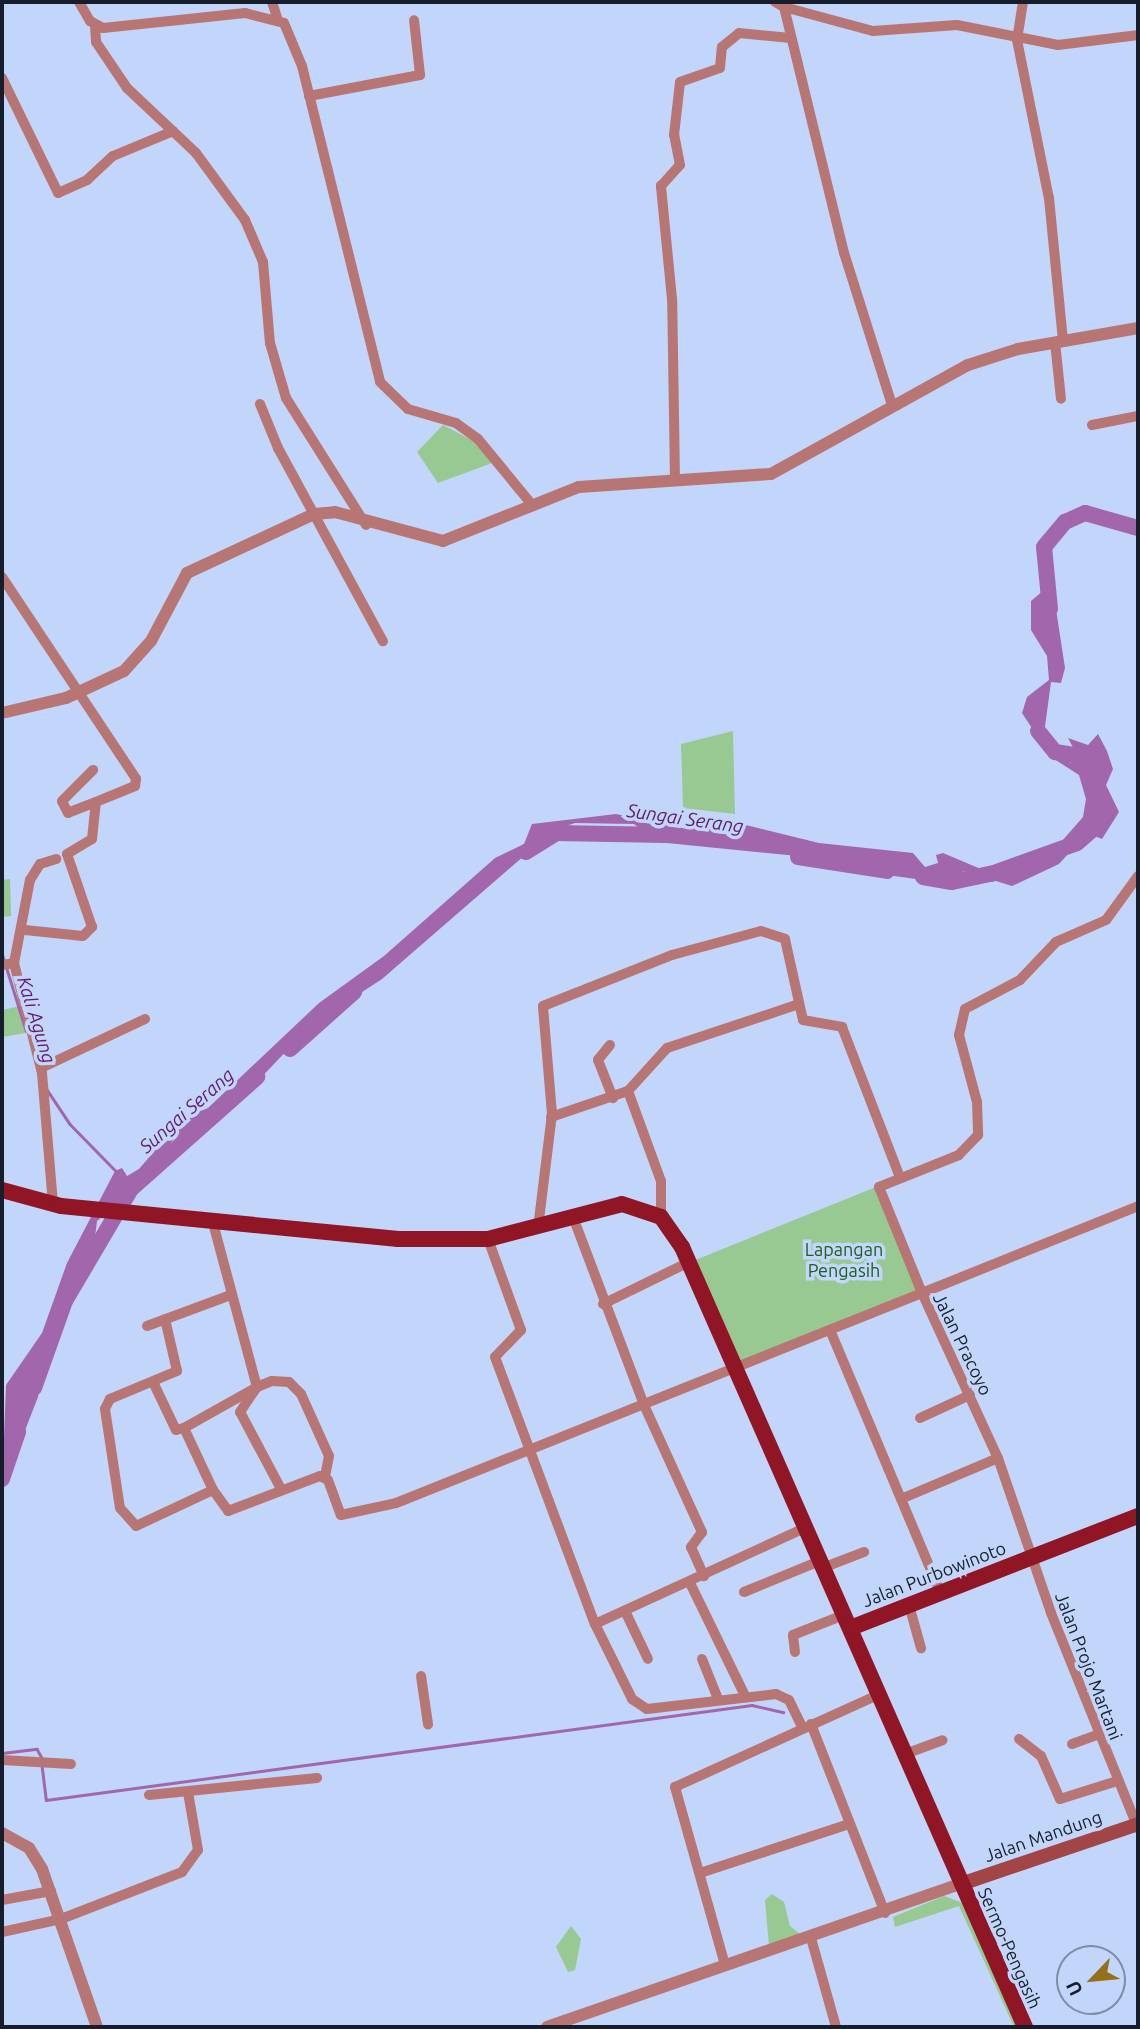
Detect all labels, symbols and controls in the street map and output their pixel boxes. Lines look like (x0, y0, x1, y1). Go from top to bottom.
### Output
water label: Sungai Serang (625, 800, 745, 838)
water label: Kali Agung (12, 974, 60, 1066)
water label: Sungai Serang (135, 1064, 239, 1158)
park label: Lapangan Pengasih (805, 1239, 883, 1282)
street label: Jalan Pracoyo (929, 1289, 997, 1399)
street label: Jalan Purbowinoto (859, 1537, 1009, 1611)
street label: Jalan Projo Martani (1051, 1589, 1127, 1743)
street label: Jalan Mandung (981, 1806, 1105, 1866)
street label: Sermo-Pengasih (974, 1884, 1046, 2012)
north arrow (1056, 1945, 1126, 2015)
text: U (1061, 1978, 1087, 1999)

